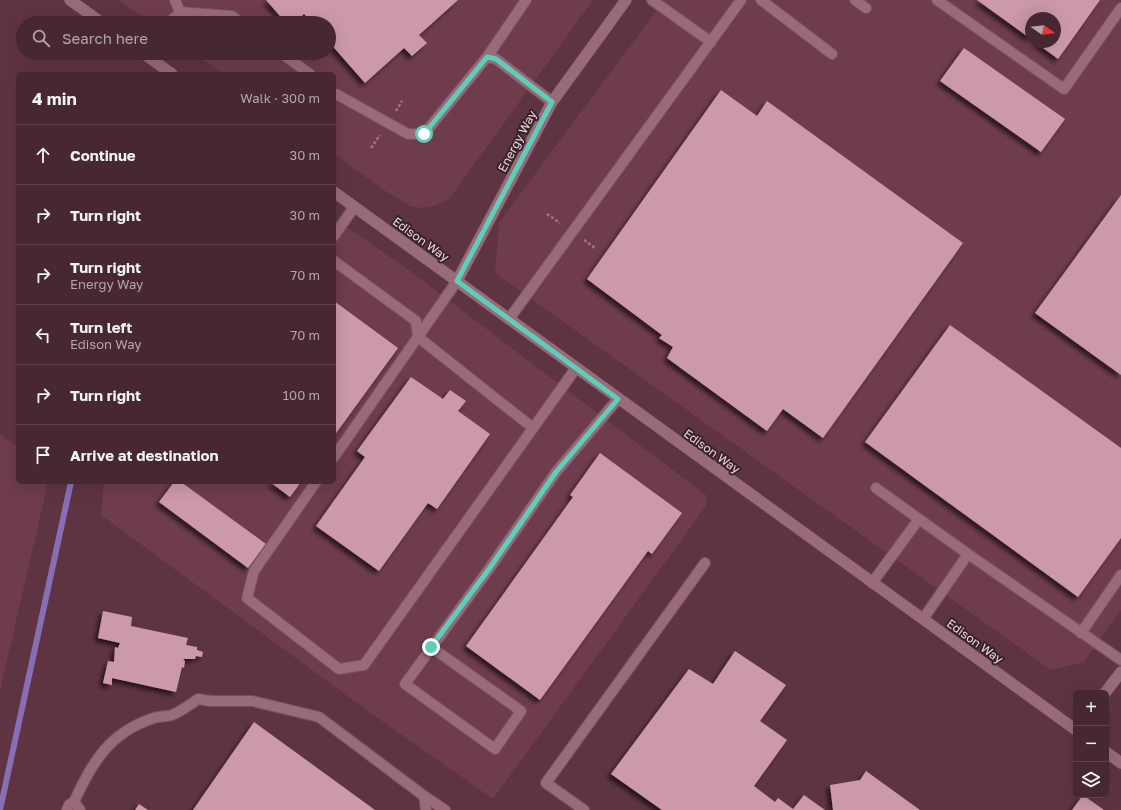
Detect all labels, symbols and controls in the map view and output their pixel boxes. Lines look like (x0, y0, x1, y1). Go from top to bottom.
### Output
north arrow (1025, 12, 1061, 48)
search box (16, 16, 336, 60)
icon: search (30, 27, 52, 49)
text: Search here (62, 29, 148, 47)
text: 4 min (32, 88, 77, 109)
text: Walk · 300 m (240, 90, 320, 106)
street label: Energy Way (495, 107, 540, 174)
route start (415, 125, 433, 143)
icon: ahead (32, 144, 54, 166)
text: Continue (70, 146, 136, 164)
text: 30 m (290, 147, 320, 163)
icon: right (32, 204, 54, 226)
text: Turn right (70, 206, 141, 224)
text: 30 m (290, 207, 320, 223)
street label: Edison Way (390, 214, 452, 265)
text: Turn right (70, 258, 141, 276)
icon: right (32, 264, 54, 286)
text: 70 m (290, 267, 320, 283)
text: Energy Way (70, 276, 143, 292)
text: Turn left (70, 318, 132, 336)
icon: left (32, 324, 54, 346)
text: 70 m (290, 327, 320, 343)
text: Edison Way (70, 336, 142, 352)
icon: right (32, 384, 54, 406)
text: Turn right (70, 386, 141, 404)
text: 100 m (283, 387, 320, 403)
street label: Edison Way (681, 426, 743, 477)
icon: arrive (32, 444, 54, 466)
text: Arrive at destination (70, 446, 219, 464)
street label: Edison Way (944, 616, 1006, 667)
route end (422, 638, 440, 656)
map controls (1073, 690, 1109, 798)
button: + (1073, 690, 1109, 726)
button: − (1073, 726, 1109, 762)
button: layers (1073, 762, 1109, 798)

